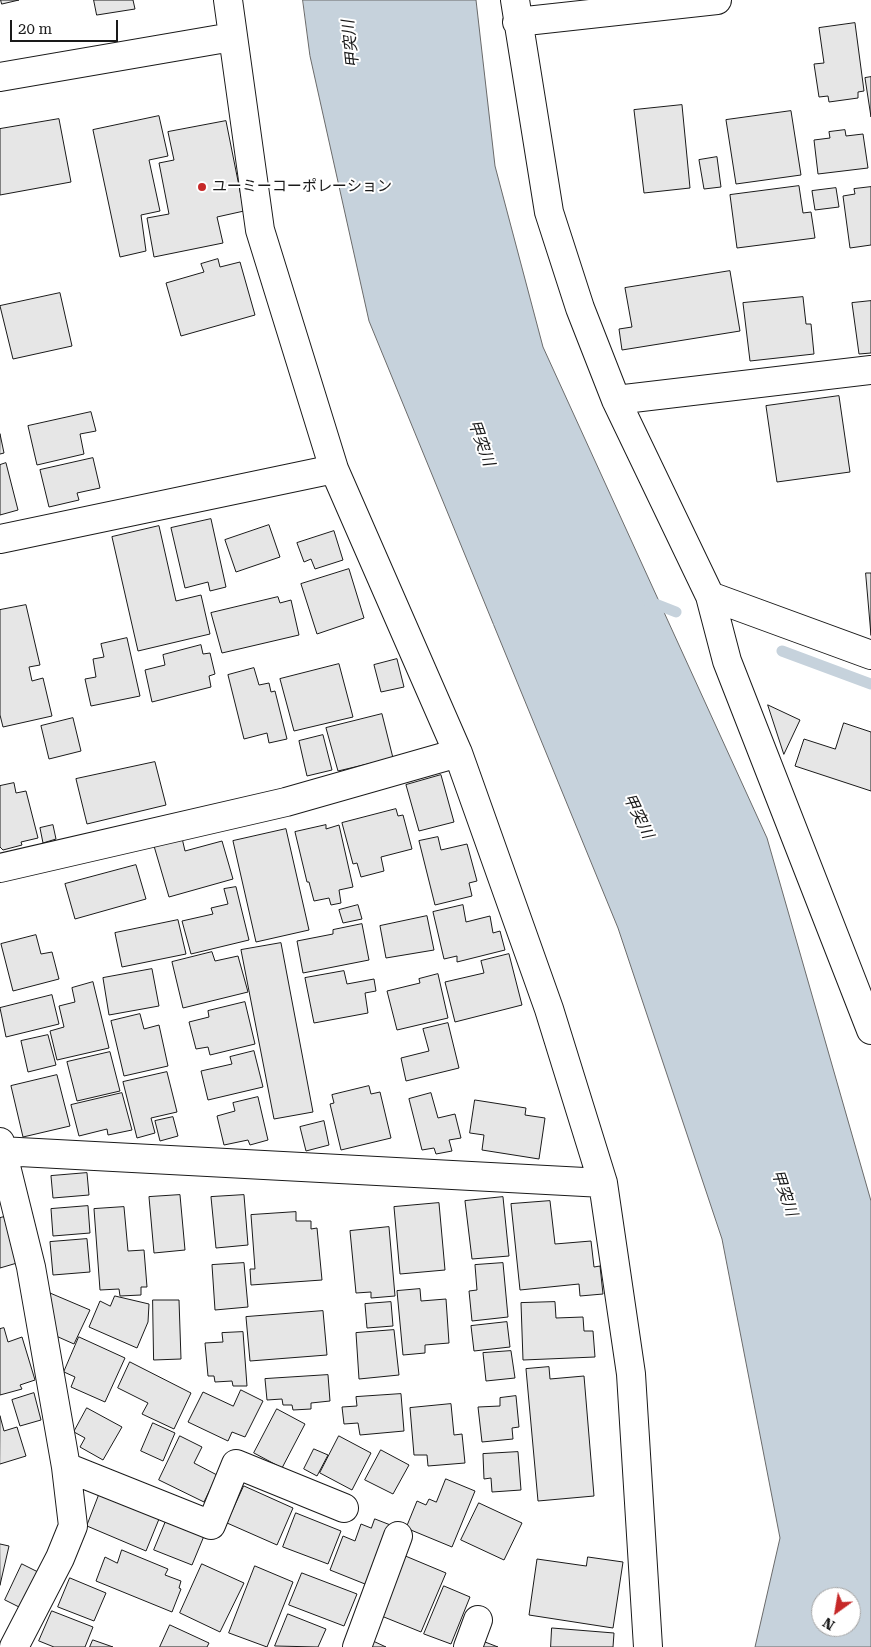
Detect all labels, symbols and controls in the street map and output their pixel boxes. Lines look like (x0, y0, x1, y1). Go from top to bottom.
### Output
scale bar (12, 10, 120, 42)
water label: 甲突川 (339, 19, 363, 69)
text: 20 m (18, 20, 52, 38)
place label: ユーミーコーポレーション (212, 178, 392, 196)
marker: ユーミーコーポレーション (196, 181, 208, 193)
water label: 甲突川 (464, 417, 498, 469)
water label: 甲突川 (619, 790, 657, 842)
water label: 甲突川 (767, 1167, 801, 1219)
north arrow (811, 1587, 861, 1637)
text: N (820, 1614, 837, 1634)

